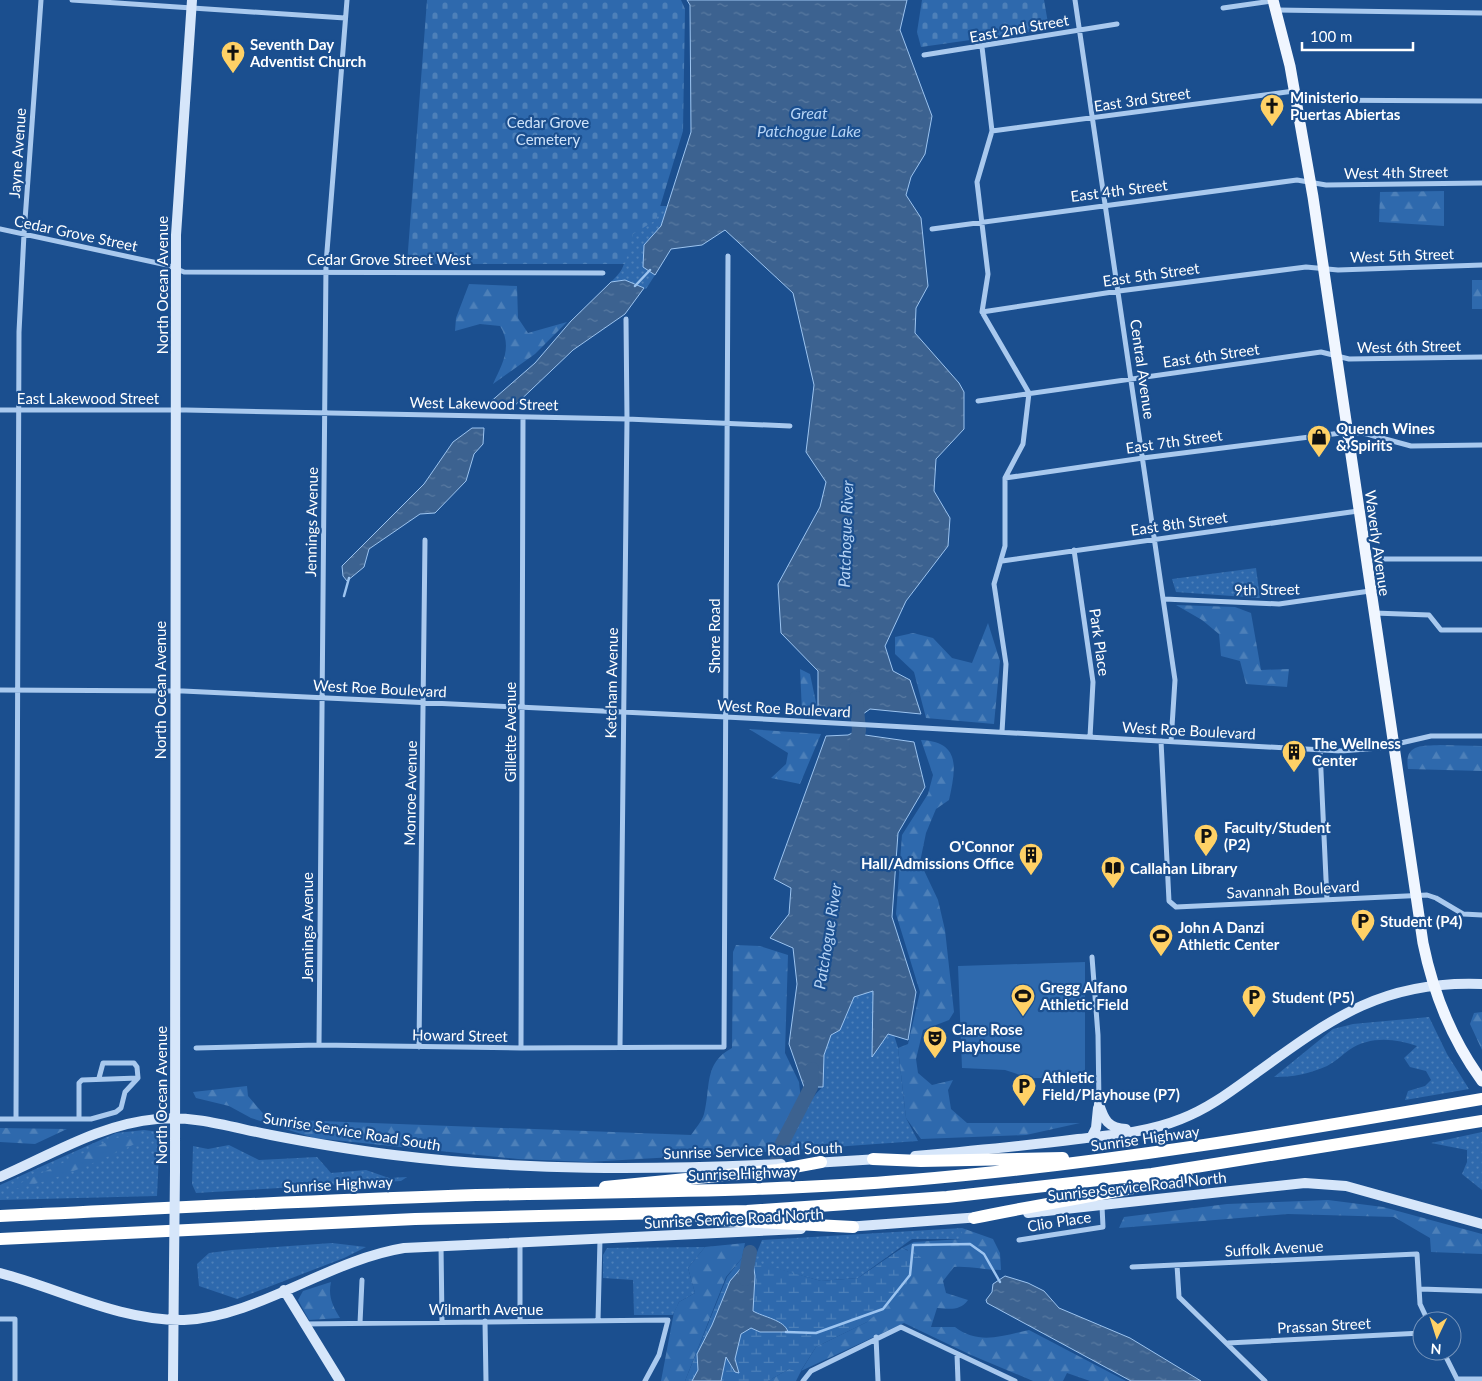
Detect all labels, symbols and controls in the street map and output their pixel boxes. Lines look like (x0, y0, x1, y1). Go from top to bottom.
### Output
street label: East 2nd Street (968, 10, 1071, 46)
scale bar (1302, 20, 1413, 52)
text: 100 m (1310, 27, 1352, 45)
place label: Seventh Day Adventist Church (249, 35, 366, 70)
church icon: Seventh Day Adventist Church (220, 40, 246, 74)
street label: East 3rd Street (1093, 83, 1192, 115)
place label: Ministerio Puertas Abiertas (1290, 88, 1401, 123)
church icon: Ministerio Puertas Abiertas (1259, 93, 1285, 127)
water label: Great Patchogue Lake (757, 103, 861, 140)
street label: Jayne Avenue (5, 107, 29, 199)
park label: Cedar Grove Cemetery (507, 113, 589, 148)
street label: West 4th Street (1344, 162, 1449, 182)
street label: East 4th Street (1070, 175, 1169, 205)
street label: Cedar Grove Street (13, 211, 140, 255)
street label: North Ocean Avenue (153, 216, 171, 354)
street label: West 5th Street (1350, 244, 1455, 266)
street label: Cedar Grove Street West (307, 250, 472, 268)
street label: East 5th Street (1101, 258, 1201, 290)
street label: Central Avenue (1127, 318, 1159, 420)
street label: West 6th Street (1357, 336, 1462, 356)
street label: East 6th Street (1161, 339, 1261, 371)
street label: East Lakewood Street (17, 389, 160, 407)
street label: West Lakewood Street (409, 393, 559, 413)
place label: Quench Wines & Spirits (1336, 419, 1435, 454)
shop icon: Quench Wines & Spirits (1306, 424, 1332, 458)
street label: East 7th Street (1124, 425, 1224, 457)
street label: Jennings Avenue (301, 467, 321, 577)
water label: Patchogue River (834, 480, 856, 588)
street label: Waverly Avenue (1362, 489, 1394, 597)
street label: East 8th Street (1129, 507, 1229, 539)
street label: 9th Street (1234, 579, 1301, 599)
street label: Shore Road (705, 598, 723, 674)
street label: Park Place (1086, 607, 1114, 677)
street label: North Ocean Avenue (151, 621, 169, 759)
street label: Ketcham Avenue (601, 627, 621, 739)
street label: West Roe Boulevard (313, 676, 447, 700)
street label: Gillette Avenue (501, 682, 519, 782)
street label: West Roe Boulevard (717, 696, 851, 720)
street label: West Roe Boulevard (1122, 718, 1256, 742)
place label: The Wellness Center (1312, 734, 1401, 769)
building icon: The Wellness Center (1281, 739, 1307, 773)
street label: Monroe Avenue (400, 740, 420, 846)
place label: Faculty/Student (P2) (1224, 818, 1331, 853)
parking icon: Faculty/Student (P2) (1193, 823, 1219, 857)
place label: O'Connor Hall/Admissions Office (861, 837, 1014, 872)
building icon: O'Connor Hall/Admissions Office (1018, 842, 1044, 876)
library icon: Callahan Library (1100, 855, 1126, 889)
place label: Callahan Library (1130, 859, 1238, 877)
street label: Jennings Avenue (298, 872, 316, 982)
street label: Savannah Boulevard (1226, 877, 1360, 901)
water label: Patchogue River (809, 881, 845, 990)
parking icon: Student (P4) (1350, 908, 1376, 942)
place label: Student (P4) (1380, 912, 1462, 930)
place label: John A Danzi Athletic Center (1177, 918, 1280, 953)
sports icon: John A Danzi Athletic Center (1148, 923, 1174, 957)
place label: Gregg Alfano Athletic Field (1039, 978, 1129, 1013)
sports icon: Gregg Alfano Athletic Field (1010, 983, 1036, 1017)
parking icon: Student (P5) (1241, 984, 1267, 1018)
place label: Student (P5) (1272, 988, 1354, 1006)
place label: Clare Rose Playhouse (952, 1020, 1023, 1055)
street label: Howard Street (412, 1025, 509, 1045)
theatre icon: Clare Rose Playhouse (922, 1025, 948, 1059)
street label: North Ocean Avenue (152, 1026, 170, 1164)
place label: Athletic Field/Playhouse (P7) (1041, 1068, 1180, 1103)
parking icon: Athletic Field/Playhouse (P7) (1011, 1073, 1037, 1107)
street label: Sunrise Service Road South (262, 1108, 442, 1154)
street label: Sunrise Highway (1089, 1121, 1201, 1155)
street label: Sunrise Service Road South (663, 1138, 843, 1162)
street label: Sunrise Highway (688, 1162, 798, 1184)
street label: Sunrise Service Road North (1047, 1168, 1227, 1204)
street label: Sunrise Highway (283, 1172, 394, 1196)
street label: Sunrise Service Road North (644, 1204, 824, 1232)
street label: Clio Place (1026, 1207, 1092, 1235)
street label: Suffolk Avenue (1224, 1236, 1324, 1260)
street label: Wilmarth Avenue (429, 1300, 543, 1318)
north arrow (1412, 1311, 1462, 1361)
street label: Prassan Street (1277, 1314, 1372, 1336)
text: N (1430, 1341, 1442, 1358)

